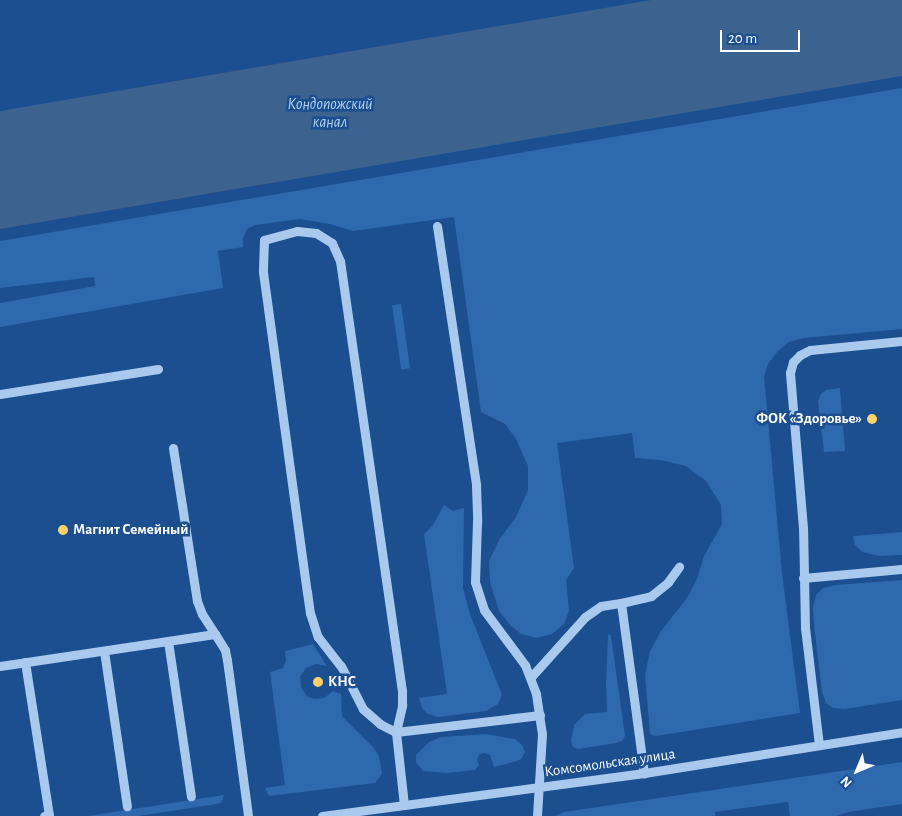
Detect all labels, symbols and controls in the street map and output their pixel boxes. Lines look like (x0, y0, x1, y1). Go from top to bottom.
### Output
scale bar (722, 20, 802, 52)
text: 20 m (728, 31, 757, 46)
water label: Кондопожский канал (287, 94, 373, 132)
place label: ФОК «Здоровье» (756, 410, 862, 428)
marker: ФОК «Здоровье» (866, 413, 878, 425)
place label: Магнит Семейный (73, 521, 189, 539)
marker: Магнит Семейный (57, 524, 69, 536)
place label: КНС (328, 673, 356, 691)
marker: КНС (312, 676, 324, 688)
street label: Комсомольская улица (543, 745, 677, 781)
north arrow (832, 746, 882, 796)
text: N (838, 773, 855, 790)

